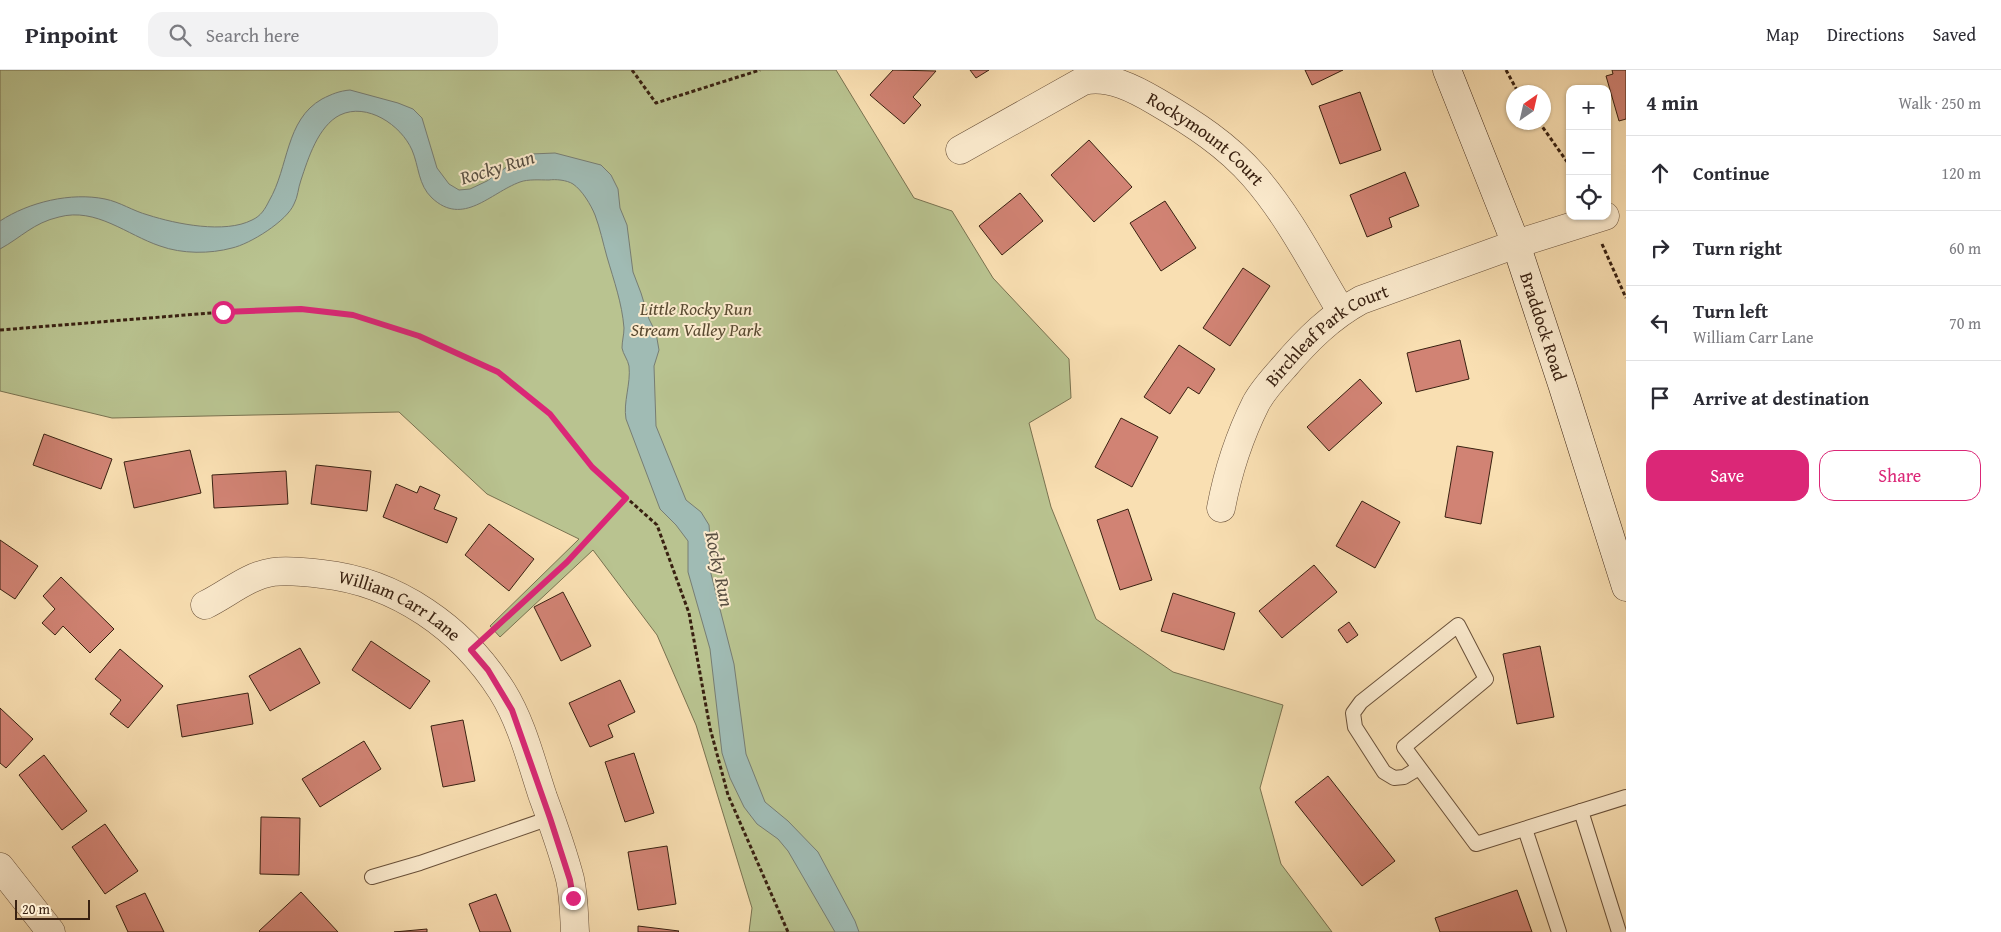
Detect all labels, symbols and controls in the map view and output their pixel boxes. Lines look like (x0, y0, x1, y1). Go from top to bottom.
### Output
search box (148, 12, 498, 57)
text: Pinpoint (25, 17, 118, 52)
icon: search (166, 21, 194, 49)
text: Search here (206, 21, 299, 49)
text: Map (1766, 21, 1799, 48)
text: Directions (1827, 21, 1904, 48)
text: Saved (1932, 21, 1976, 48)
street label: Rockymount Court (1142, 85, 1271, 192)
north arrow (1506, 85, 1551, 130)
map controls (1566, 85, 1611, 220)
button: + (1566, 85, 1611, 130)
text: 4 min (1646, 87, 1698, 118)
text: Walk · 250 m (1898, 91, 1981, 115)
button: − (1566, 130, 1611, 175)
water label: Rocky Run (455, 142, 538, 192)
icon: ahead (1646, 159, 1674, 187)
text: Continue (1693, 159, 1770, 187)
text: 120 m (1941, 161, 1981, 185)
button: locate (1566, 175, 1611, 220)
icon: right (1646, 234, 1674, 262)
text: Turn right (1693, 234, 1782, 262)
text: 60 m (1949, 236, 1981, 260)
street label: Braddock Road (1513, 268, 1574, 385)
street label: Birchleaf Park Court (1259, 277, 1393, 392)
park label: Little Rocky Run Stream Valley Park (631, 295, 762, 343)
text: Turn left (1693, 297, 1768, 325)
route start (212, 301, 235, 324)
icon: left (1646, 309, 1674, 337)
text: 70 m (1949, 311, 1981, 335)
text: William Carr Lane (1693, 325, 1814, 349)
icon: arrive (1646, 384, 1674, 412)
text: Arrive at destination (1693, 384, 1869, 412)
button: Save (1646, 450, 1809, 501)
button: Share (1819, 450, 1981, 501)
water label: Rocky Run (698, 528, 742, 610)
street label: William Carr Lane (336, 563, 467, 647)
route end (562, 887, 585, 910)
scale bar (15, 897, 90, 920)
text: 20 m (22, 899, 50, 919)

